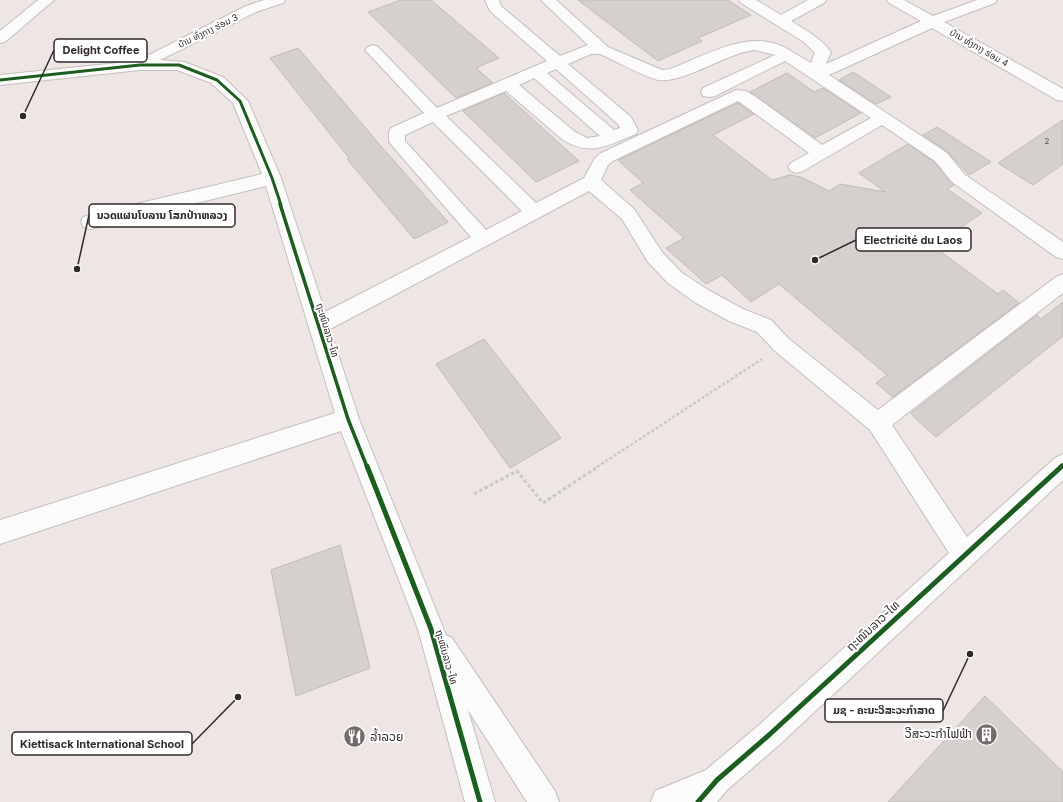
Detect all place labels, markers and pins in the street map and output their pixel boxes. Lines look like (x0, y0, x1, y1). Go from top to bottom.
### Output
callout: Delight Coffee (54, 39, 147, 62)
callout: ນວດແຜນໂບລານ ໂສກປ່າາຫລວງ (89, 204, 235, 227)
callout: Electricité du Laos (856, 228, 971, 251)
callout: ມຊ - ຄະນະວິສະວະກຳສາດ (825, 699, 943, 722)
building icon: ວີສະວະກຳໄຟຟ້າ (974, 721, 1000, 747)
restaurant icon: ລ້ຳລວຍ (342, 724, 368, 750)
place label: ວີສະວະກຳໄຟຟ້າ (905, 726, 972, 741)
place label: ລ້ຳລວຍ (370, 728, 403, 744)
callout: Kiettisack International School (12, 732, 192, 755)

